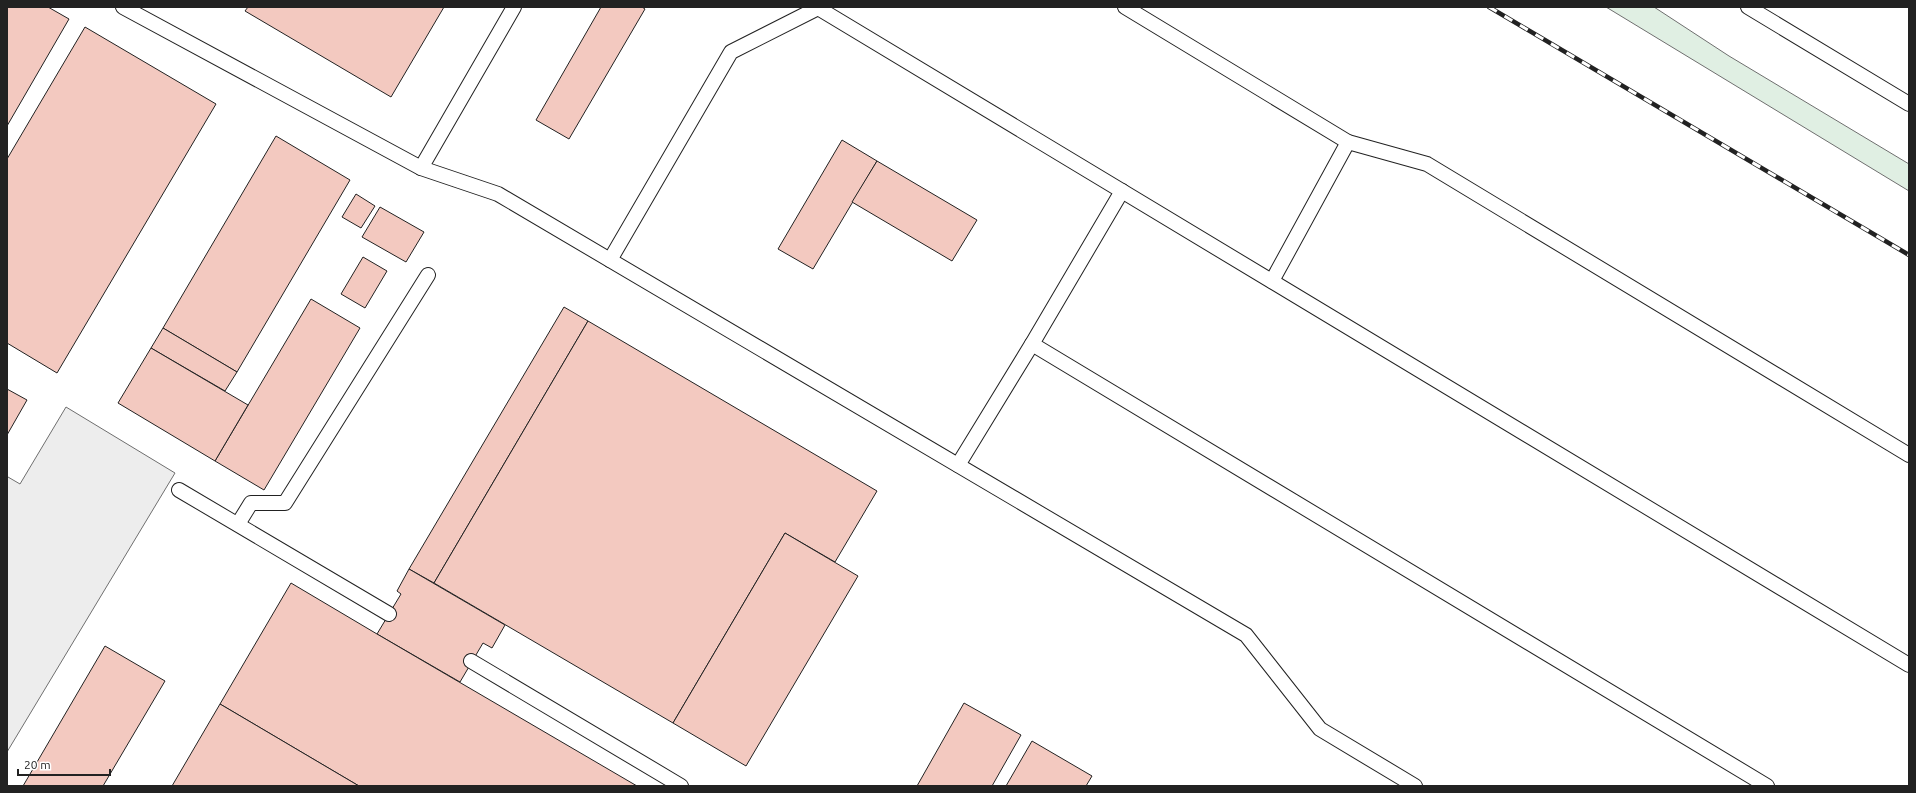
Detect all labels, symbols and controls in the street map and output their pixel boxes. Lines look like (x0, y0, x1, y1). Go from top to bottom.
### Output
scale bar (18, 751, 110, 777)
text: 20 m (24, 758, 51, 771)

